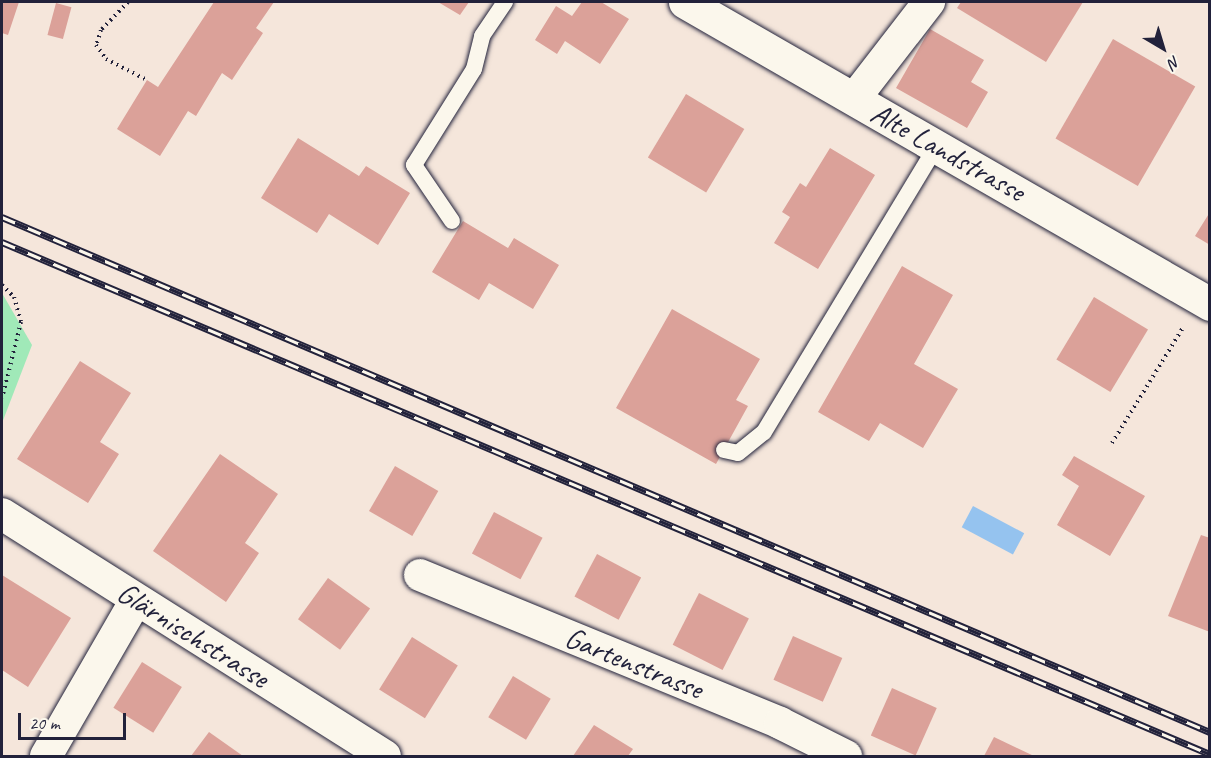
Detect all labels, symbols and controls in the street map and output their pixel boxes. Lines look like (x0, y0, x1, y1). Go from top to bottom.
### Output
north arrow (1133, 18, 1193, 78)
text: N (1164, 51, 1184, 73)
street label: Alte Landstrasse (864, 95, 1032, 209)
street label: Glärnischstrasse (111, 574, 275, 696)
street label: Gartenstrasse (560, 619, 708, 707)
scale bar (21, 701, 129, 739)
text: 20 m (29, 712, 60, 734)

